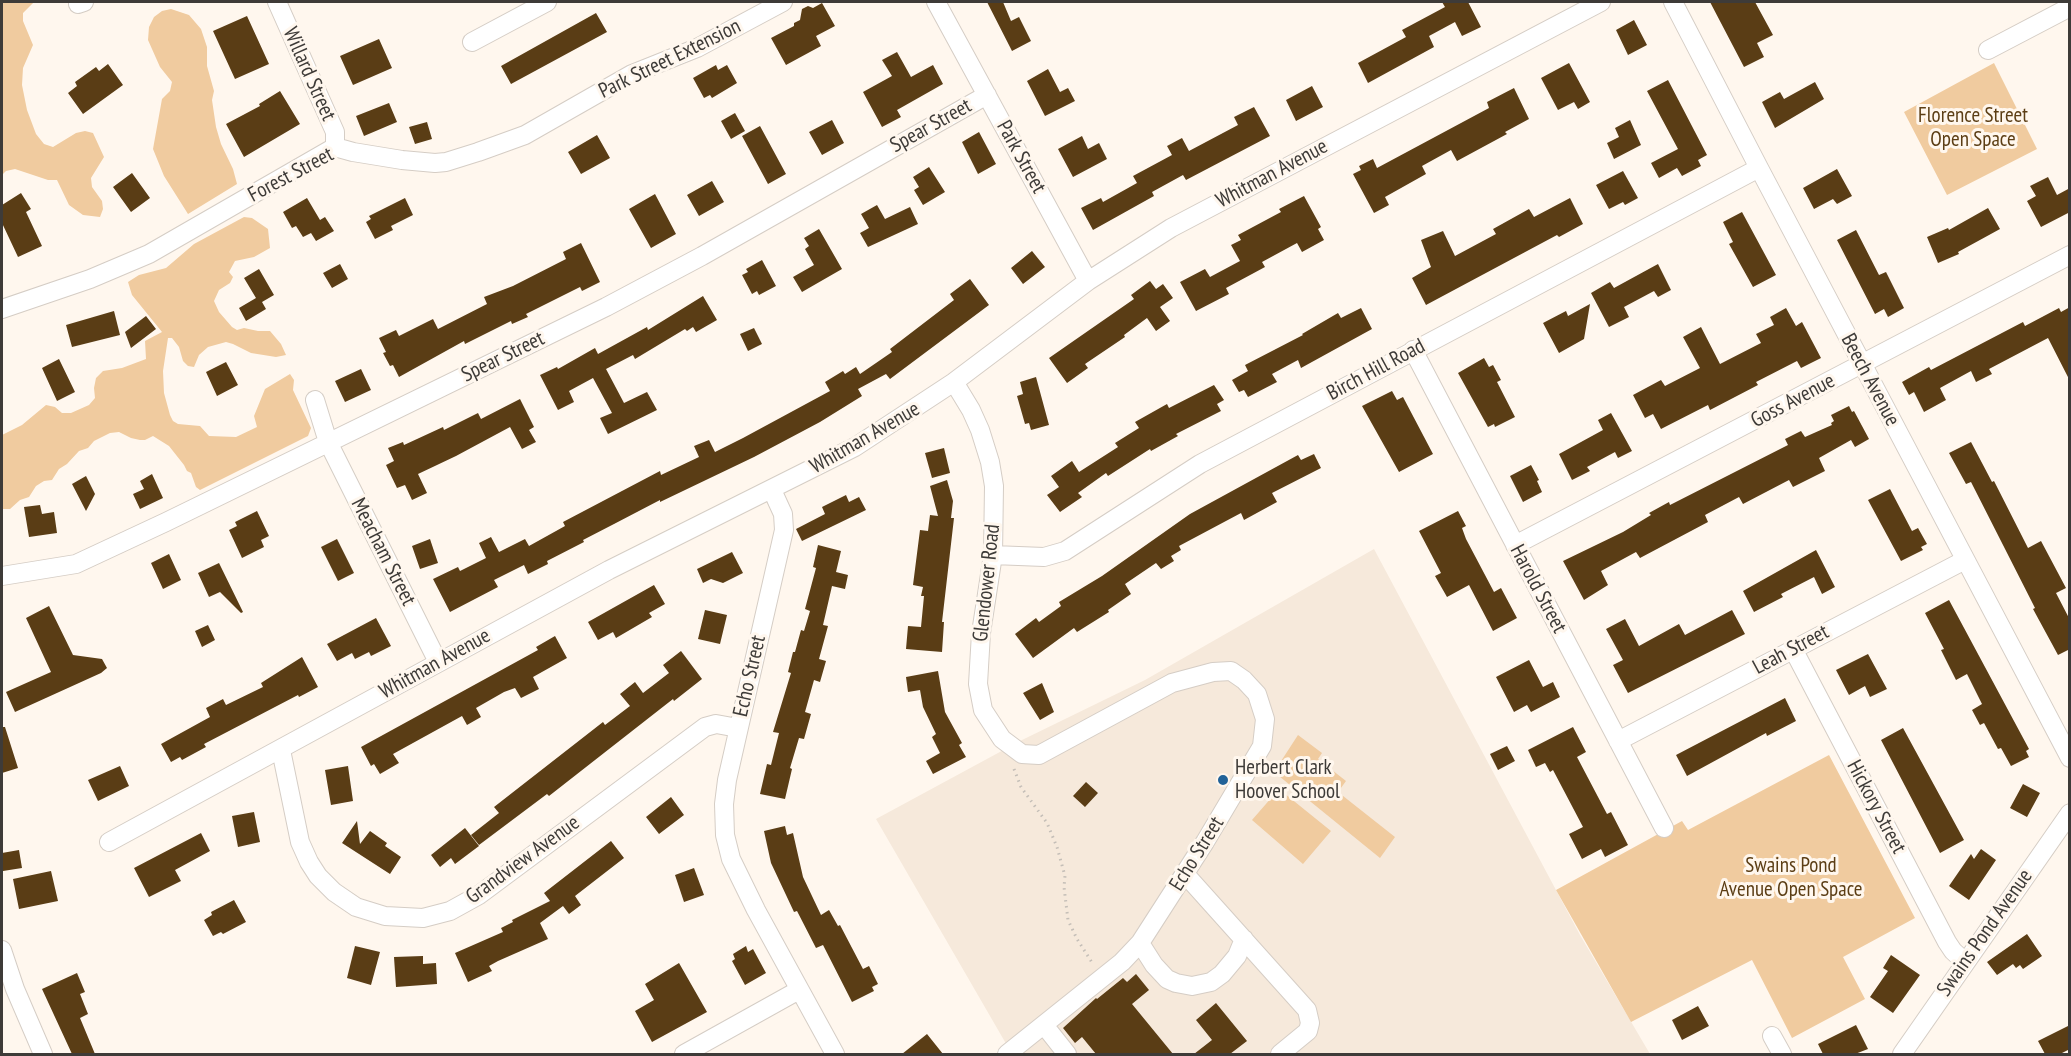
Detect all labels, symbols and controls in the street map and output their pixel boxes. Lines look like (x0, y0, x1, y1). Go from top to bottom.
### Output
street label: Park Street Extension (595, 14, 745, 104)
street label: Willard Street (277, 23, 341, 125)
street label: Spear Street (886, 93, 976, 159)
park label: Florence Street Open Space (1918, 103, 2028, 153)
street label: Park Street (991, 116, 1051, 198)
street label: Whitman Avenue (1212, 134, 1332, 214)
street label: Forest Street (244, 142, 338, 208)
street label: Spear Street (458, 326, 548, 388)
street label: Beech Avenue (1835, 329, 1905, 431)
street label: Birch Hill Road (1323, 334, 1429, 406)
street label: Goss Avenue (1747, 368, 1839, 434)
street label: Whitman Avenue (806, 396, 924, 480)
street label: Meacham Street (345, 494, 421, 610)
street label: Glendower Road (968, 523, 1006, 643)
street label: Harold Street (1504, 541, 1572, 637)
street label: Leah Street (1749, 620, 1833, 680)
street label: Whitman Avenue (375, 623, 495, 705)
street label: Echo Street (728, 633, 772, 719)
place label: Herbert Clark Hoover School (1235, 755, 1340, 805)
street label: Hickory Street (1841, 756, 1911, 858)
marker: Herbert Clark Hoover School (1216, 773, 1230, 787)
street label: Grandview Avenue (461, 810, 585, 910)
street label: Echo Street (1164, 812, 1230, 896)
park label: Swains Pond Avenue Open Space (1720, 853, 1862, 903)
street label: Swains Pond Avenue (1932, 865, 2038, 1001)

